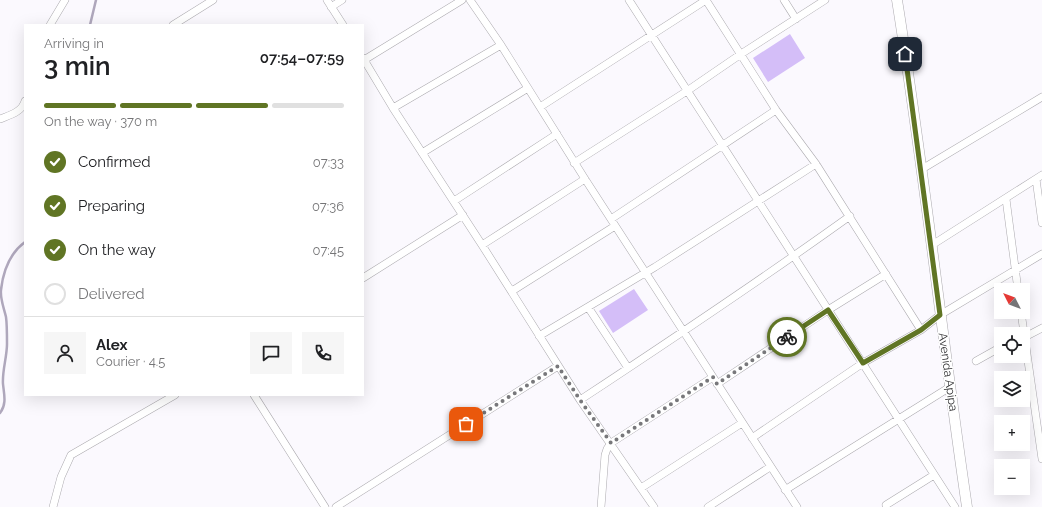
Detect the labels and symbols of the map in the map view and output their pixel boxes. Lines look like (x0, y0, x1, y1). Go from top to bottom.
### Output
pin (888, 37, 922, 71)
north arrow (994, 283, 1030, 319)
courier (767, 317, 807, 357)
street label: Avenida Apipa (936, 332, 960, 412)
pin (449, 407, 483, 441)

